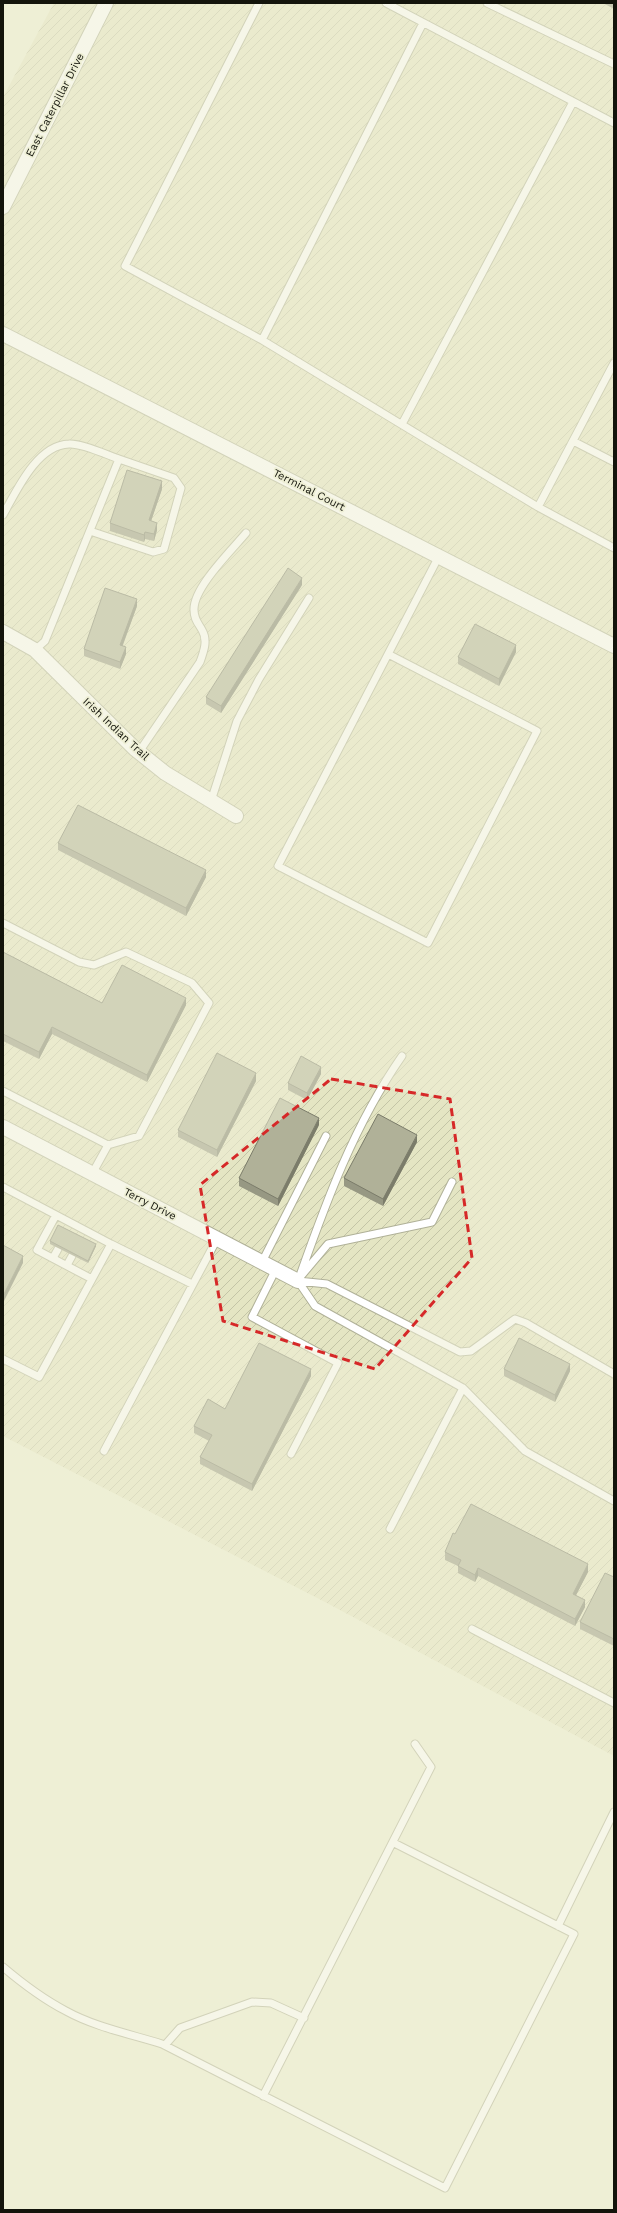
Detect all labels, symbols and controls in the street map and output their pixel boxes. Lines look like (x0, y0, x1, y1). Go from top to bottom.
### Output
street label: East Caterpillar Drive (23, 51, 87, 159)
street label: Terminal Court (271, 466, 348, 514)
street label: Irish Indian Trail (80, 695, 152, 764)
street label: Terry Drive (122, 1185, 178, 1223)

